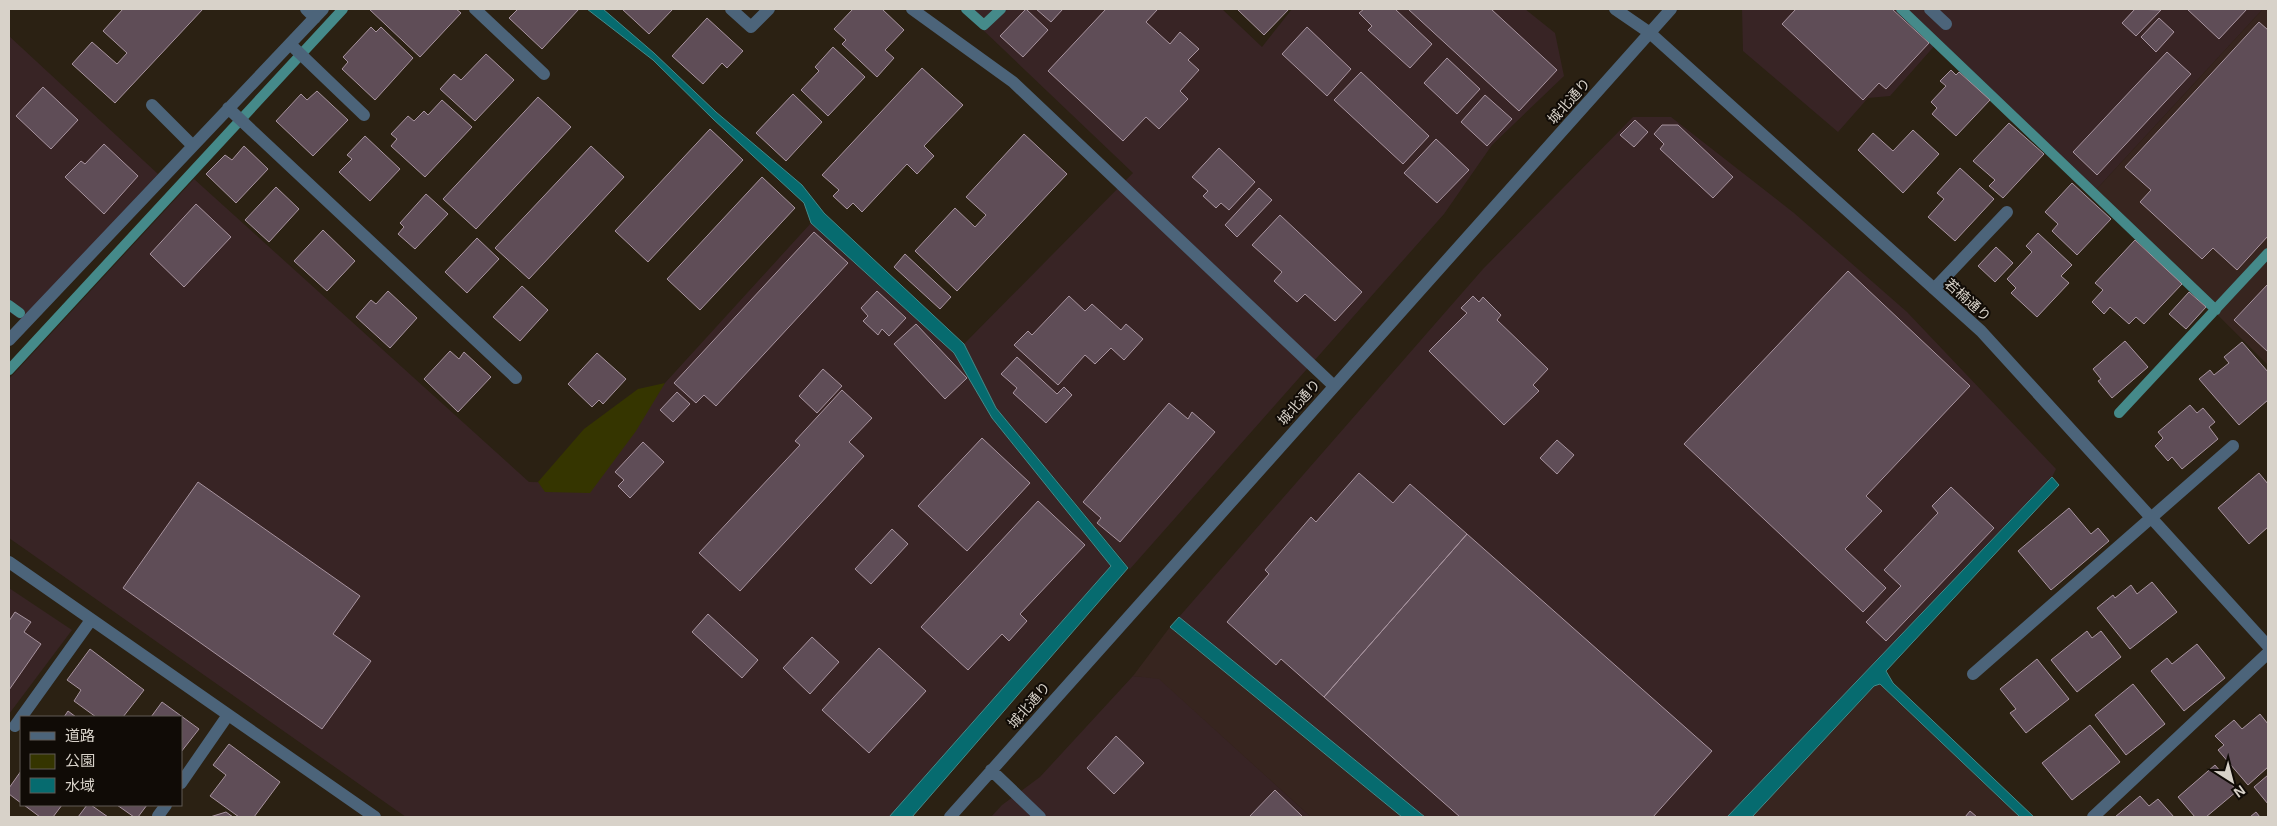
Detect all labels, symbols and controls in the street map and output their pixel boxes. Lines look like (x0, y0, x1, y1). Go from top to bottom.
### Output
street label: 城北通り (1544, 75, 1594, 127)
street label: 若楠通り (1942, 275, 1994, 325)
street label: 城北通り (1274, 376, 1324, 428)
street label: 城北通り (1005, 679, 1053, 731)
legend (20, 716, 182, 806)
text: 道路 (65, 727, 95, 744)
text: 公園 (65, 752, 95, 769)
north arrow (2207, 756, 2257, 806)
text: 水域 (65, 777, 95, 794)
text: N (2231, 782, 2248, 801)

